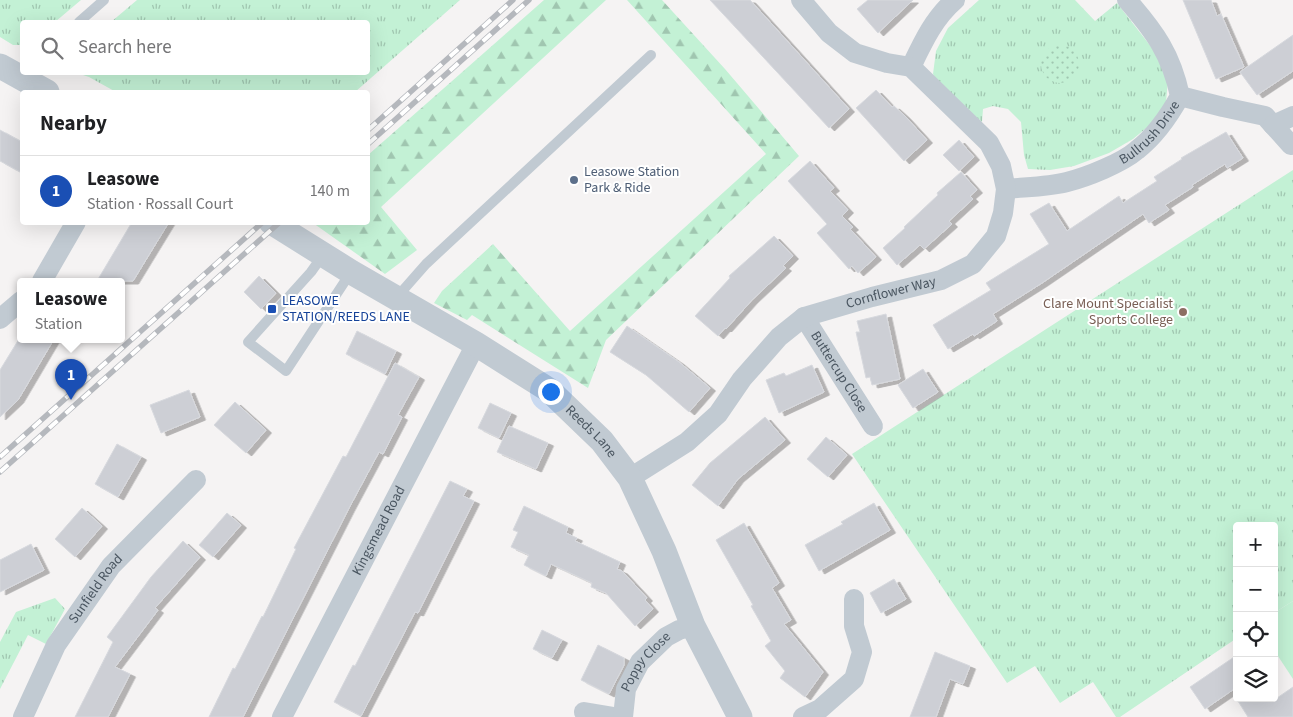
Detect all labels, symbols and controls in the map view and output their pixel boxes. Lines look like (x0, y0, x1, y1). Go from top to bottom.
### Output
search box (20, 20, 370, 75)
icon: search (38, 34, 66, 62)
text: Search here (78, 34, 172, 61)
street label: Bullrush Drive (1115, 97, 1185, 170)
text: Nearby (40, 108, 107, 138)
place label: Leasowe Station Park & Ride (584, 162, 679, 198)
text: Leasowe (87, 166, 159, 193)
marker: Leasowe Station Park & Ride (568, 174, 580, 186)
text: 1 (52, 180, 60, 202)
text: 140 m (310, 180, 350, 202)
text: Station · Rossall Court (87, 193, 233, 215)
street label: Cornflower Way (844, 271, 939, 314)
popup (17, 278, 125, 343)
text: Leasowe (35, 286, 107, 313)
place label: LEASOWE STATION/REEDS LANE (282, 291, 410, 327)
place label: Clare Mount Specialist Sports College (1043, 294, 1173, 330)
marker: LEASOWE STATION/REEDS LANE (266, 303, 278, 315)
marker: Clare Mount Specialist Sports College (1177, 306, 1189, 318)
text: Station (35, 313, 83, 335)
street label: Buttercup Close (805, 327, 872, 417)
pin: 1 (55, 359, 87, 400)
your location (538, 379, 564, 405)
street label: Reeds Lane (561, 401, 621, 462)
street label: Kingsmead Road (347, 482, 410, 579)
map controls (1233, 522, 1278, 702)
button: + (1233, 522, 1278, 567)
street label: Sunfield Road (64, 550, 127, 628)
button: − (1233, 567, 1278, 612)
button: locate (1233, 612, 1278, 657)
street label: Poppy Close (616, 627, 675, 696)
button: layers (1233, 657, 1278, 702)

